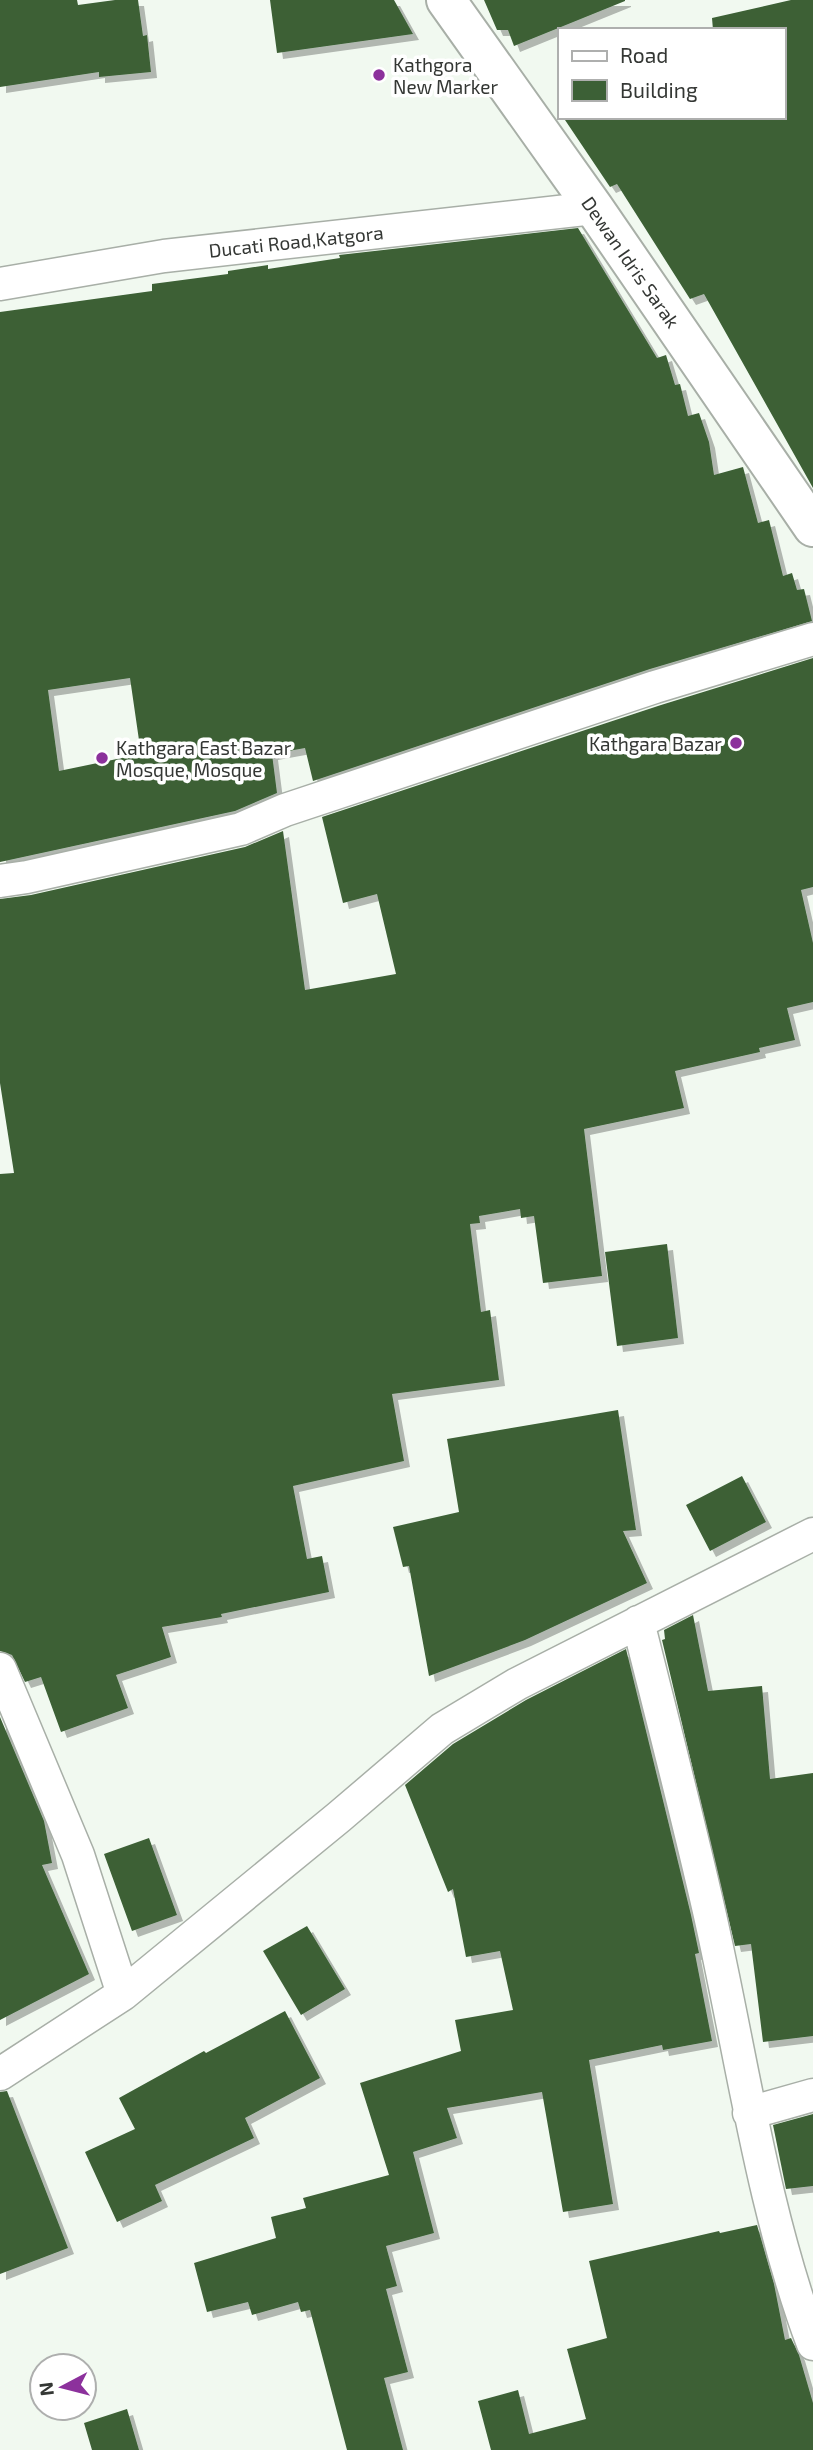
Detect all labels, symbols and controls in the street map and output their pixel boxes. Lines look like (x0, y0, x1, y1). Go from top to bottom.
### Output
legend (558, 28, 785, 119)
text: Road (620, 42, 668, 67)
place label: Kathgora New Marker (393, 53, 498, 98)
marker: Kathgora New Marker (371, 67, 387, 83)
text: Building (620, 77, 698, 102)
street label: Dewan Idris Sarak (577, 192, 685, 332)
street label: Ducati Road,Katgora (207, 220, 385, 262)
place label: Kathgara Bazar (589, 732, 722, 755)
marker: Kathgara Bazar (728, 735, 744, 751)
place label: Kathgara East Bazar Mosque, Mosque (116, 736, 292, 781)
marker: Kathgara East Bazar Mosque, Mosque (94, 750, 110, 766)
north arrow (28, 2352, 98, 2422)
text: N (33, 2381, 58, 2397)

